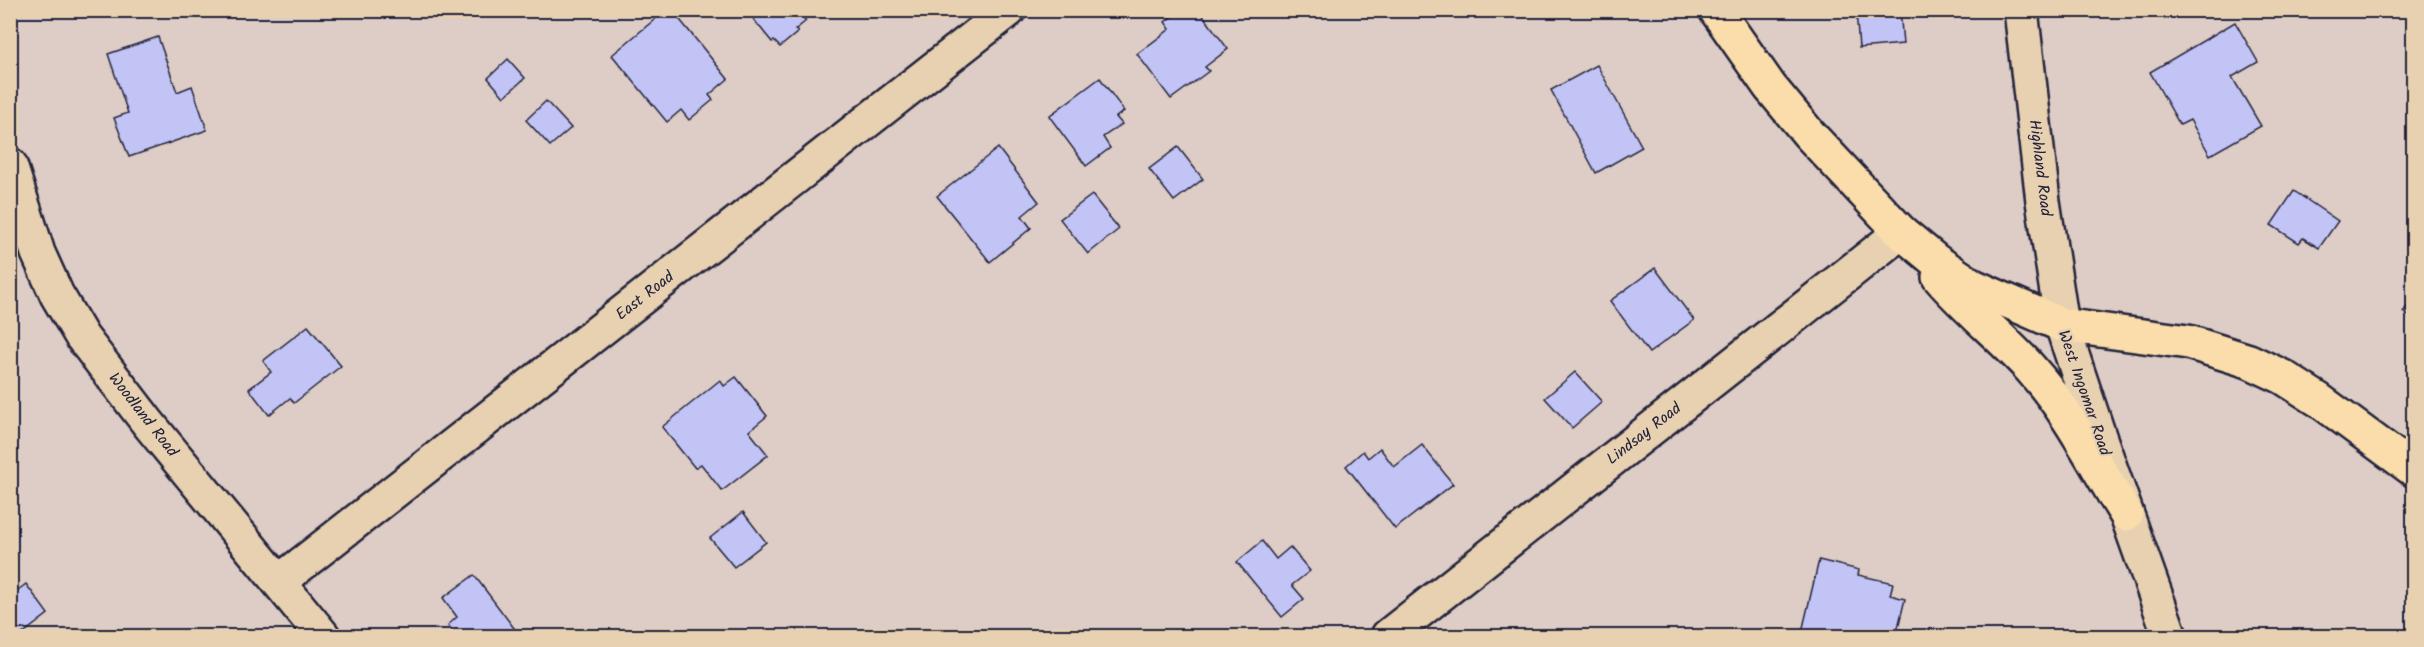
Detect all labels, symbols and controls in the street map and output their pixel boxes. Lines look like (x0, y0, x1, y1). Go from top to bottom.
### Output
street label: Highland Road (2022, 118, 2058, 219)
street label: East Road (610, 264, 680, 327)
street label: West Ingomar Road (2051, 327, 2118, 460)
street label: Woodland Road (102, 367, 185, 463)
street label: Lindsay Road (1601, 396, 1688, 471)

